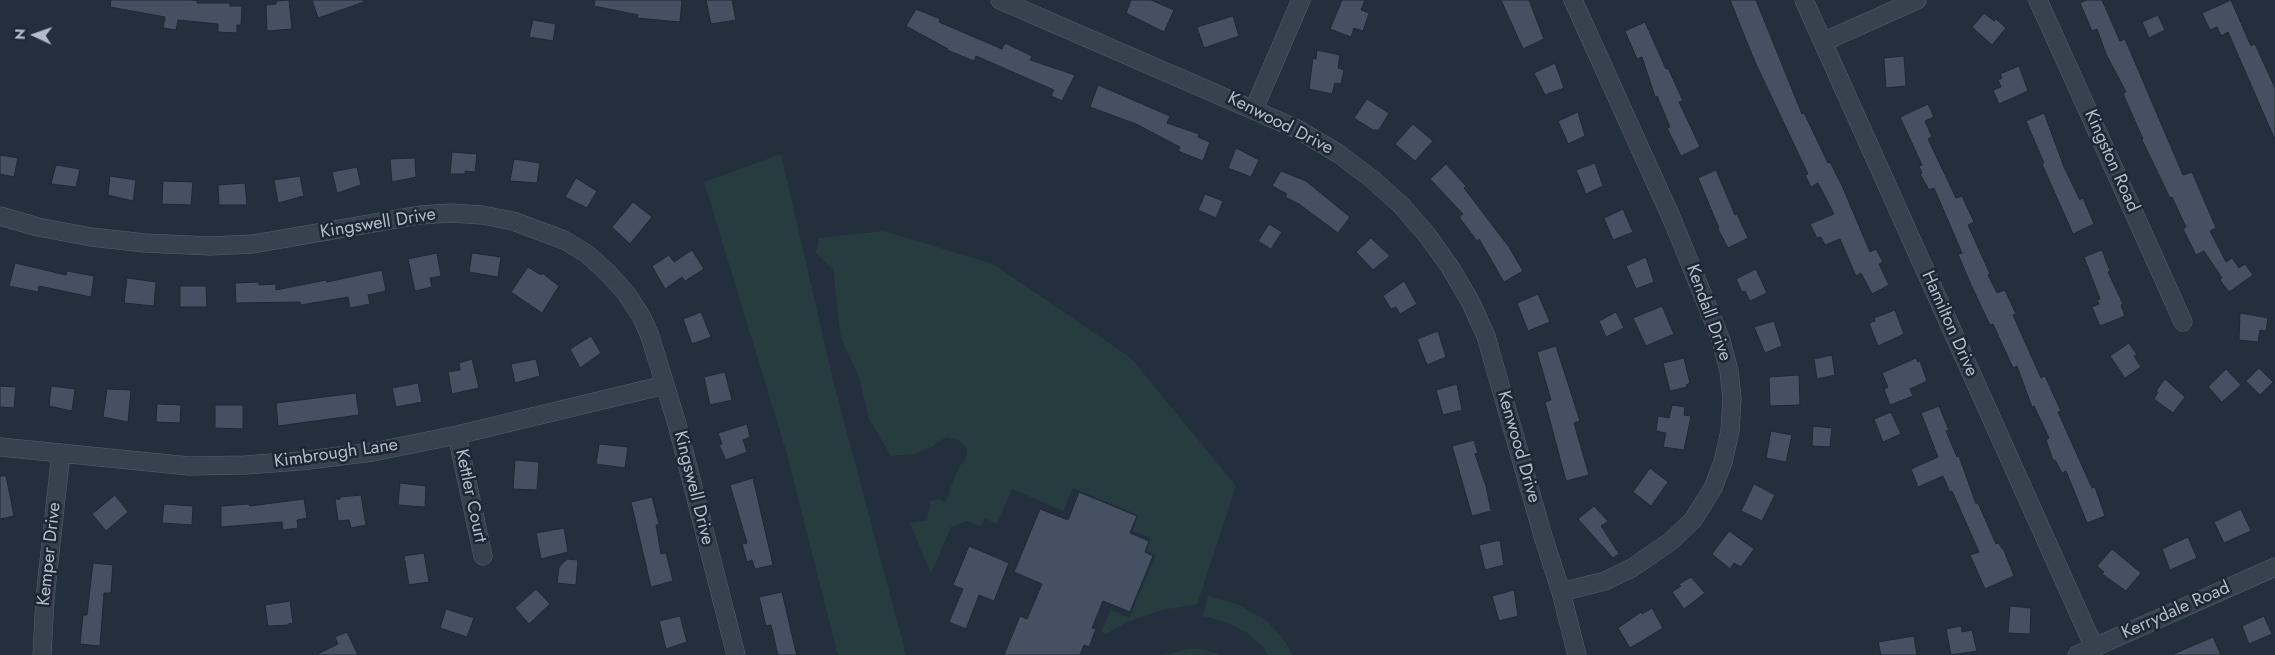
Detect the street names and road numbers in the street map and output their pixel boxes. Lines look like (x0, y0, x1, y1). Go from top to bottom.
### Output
street label: Kenwood Drive (1224, 88, 1336, 160)
street label: Kingston Road (2079, 107, 2143, 215)
street label: Kingswell Drive (319, 204, 437, 244)
street label: Kendall Drive (1681, 262, 1735, 364)
street label: Hamilton Drive (1916, 268, 1982, 380)
street label: Kenwood Drive (1492, 388, 1544, 506)
street label: Kingswell Drive (668, 429, 718, 547)
street label: Kimbrough Lane (273, 435, 399, 473)
street label: Kettler Court (450, 447, 490, 545)
street label: Kemper Drive (34, 501, 66, 607)
street label: Kerrydale Road (2119, 577, 2233, 645)

